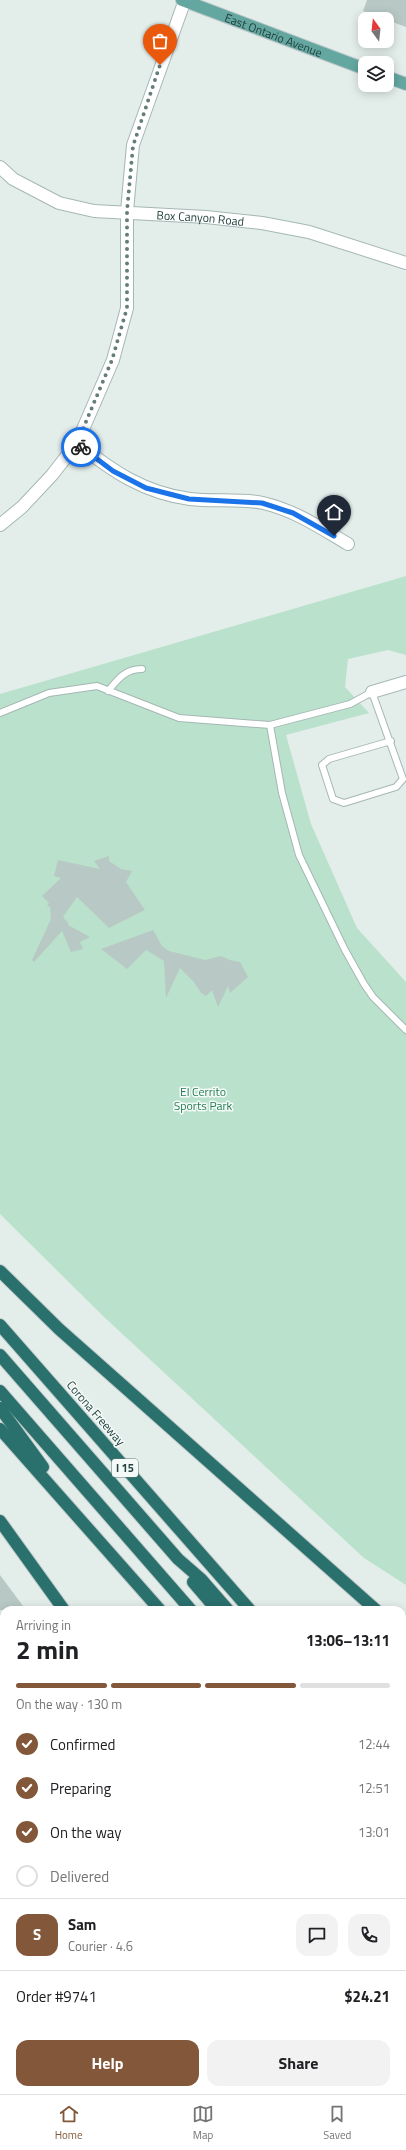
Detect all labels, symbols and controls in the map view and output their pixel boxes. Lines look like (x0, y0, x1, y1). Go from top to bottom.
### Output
street label: East Ontario Avenue (222, 8, 325, 62)
north arrow (358, 12, 394, 48)
map controls (358, 12, 394, 92)
pin (143, 24, 177, 65)
icon: bag (149, 30, 171, 52)
button: layers (358, 56, 394, 92)
street label: Box Canyon Road (156, 205, 245, 231)
courier (61, 427, 101, 467)
icon: bike (70, 436, 92, 458)
pin (317, 495, 351, 536)
icon: home (323, 501, 345, 523)
park label: El Cerrito Sports Park (174, 1082, 233, 1115)
street label: Corona Freeway (62, 1376, 130, 1450)
road number: I 15 (112, 1459, 138, 1477)
text: Arriving in (16, 1615, 71, 1635)
text: 13:06–13:11 (306, 1629, 390, 1652)
text: 2 min (16, 1630, 79, 1669)
text: On the way · 130 m (16, 1694, 122, 1714)
icon: check (16, 1733, 38, 1755)
text: Confirmed (50, 1733, 115, 1756)
text: 12:44 (358, 1734, 390, 1754)
icon: check (16, 1777, 38, 1799)
text: Preparing (50, 1777, 111, 1800)
text: 12:51 (358, 1778, 390, 1798)
icon: check (16, 1821, 38, 1843)
text: On the way (50, 1821, 122, 1844)
text: 13:01 (358, 1822, 390, 1842)
text: Delivered (50, 1865, 109, 1888)
text: Sam (68, 1913, 96, 1936)
button: chat (296, 1914, 338, 1956)
button: phone (348, 1914, 390, 1956)
text: S (33, 1923, 41, 1946)
text: Courier · 4.6 (68, 1936, 133, 1956)
text: Order #9741 (16, 1985, 97, 2008)
text: $24.21 (344, 1985, 390, 2008)
button: Help (16, 2040, 199, 2086)
button: Share (207, 2040, 390, 2086)
tab: Home (55, 2103, 83, 2143)
tab: Map (192, 2103, 214, 2143)
tab: Saved (323, 2103, 351, 2143)

